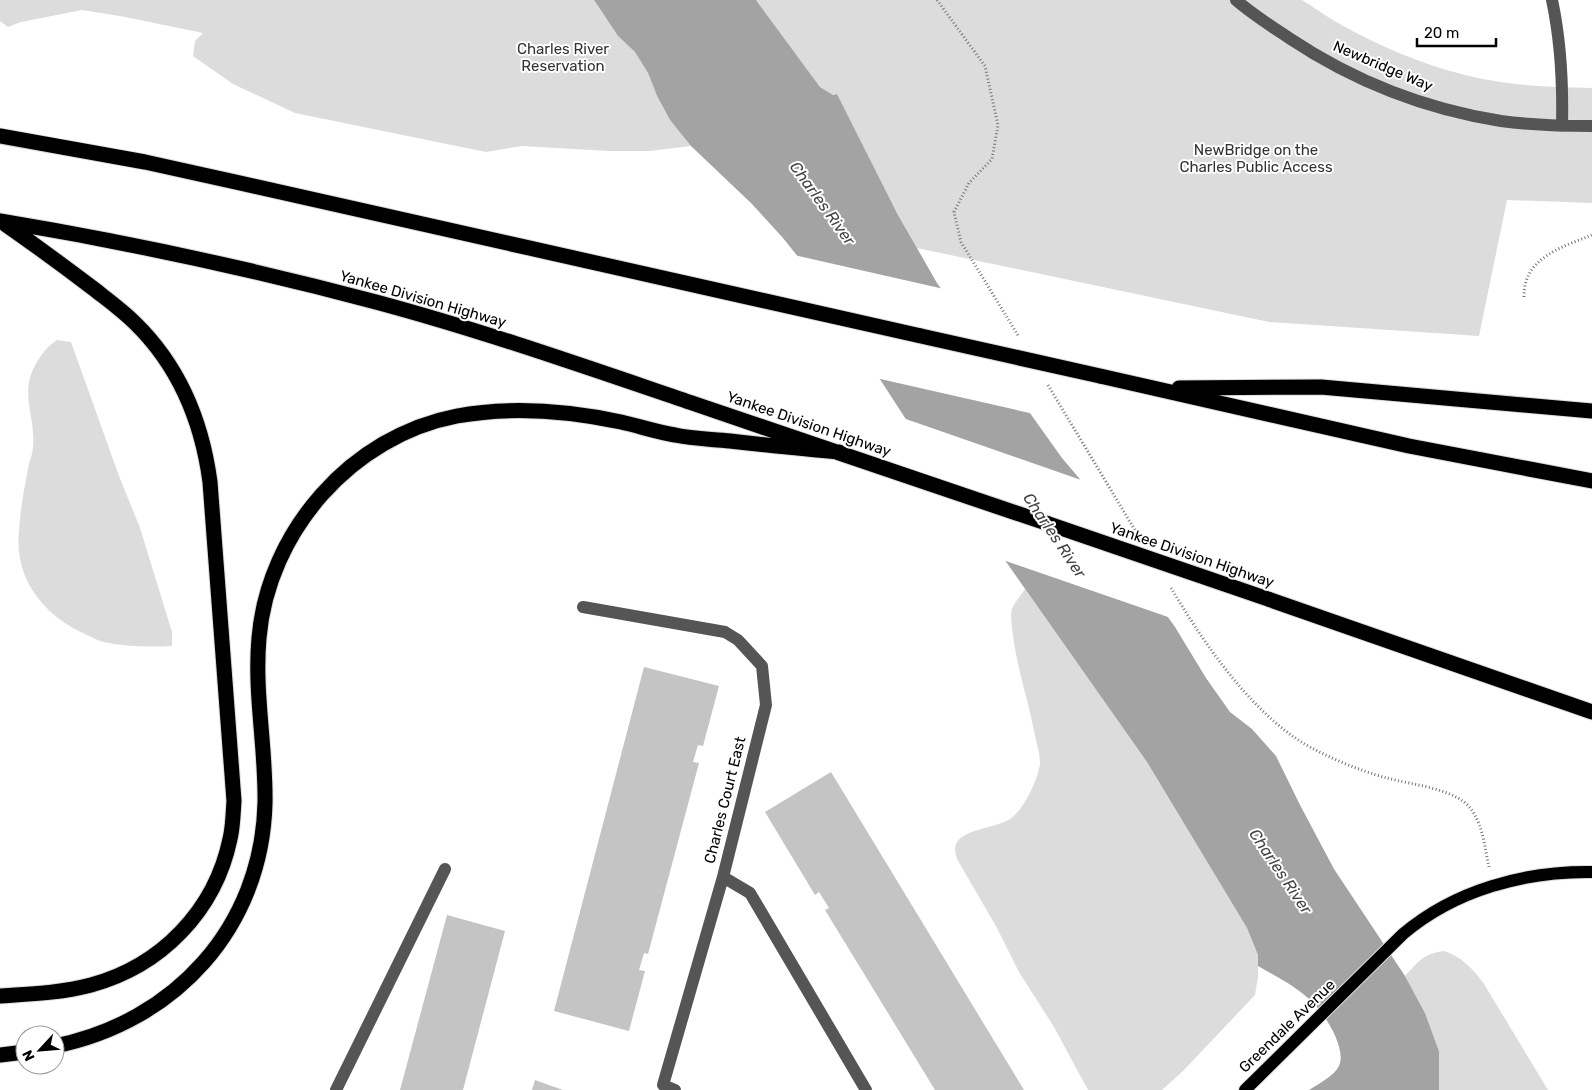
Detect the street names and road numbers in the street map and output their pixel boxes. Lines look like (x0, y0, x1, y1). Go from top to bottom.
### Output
street label: Newbridge Way (1330, 37, 1436, 95)
street label: Yankee Division Highway (338, 267, 508, 331)
street label: Yankee Division Highway (725, 387, 893, 461)
street label: Yankee Division Highway (1108, 518, 1276, 592)
street label: Charles Court East (701, 735, 750, 865)
street label: Greendale Avenue (1235, 976, 1339, 1076)

